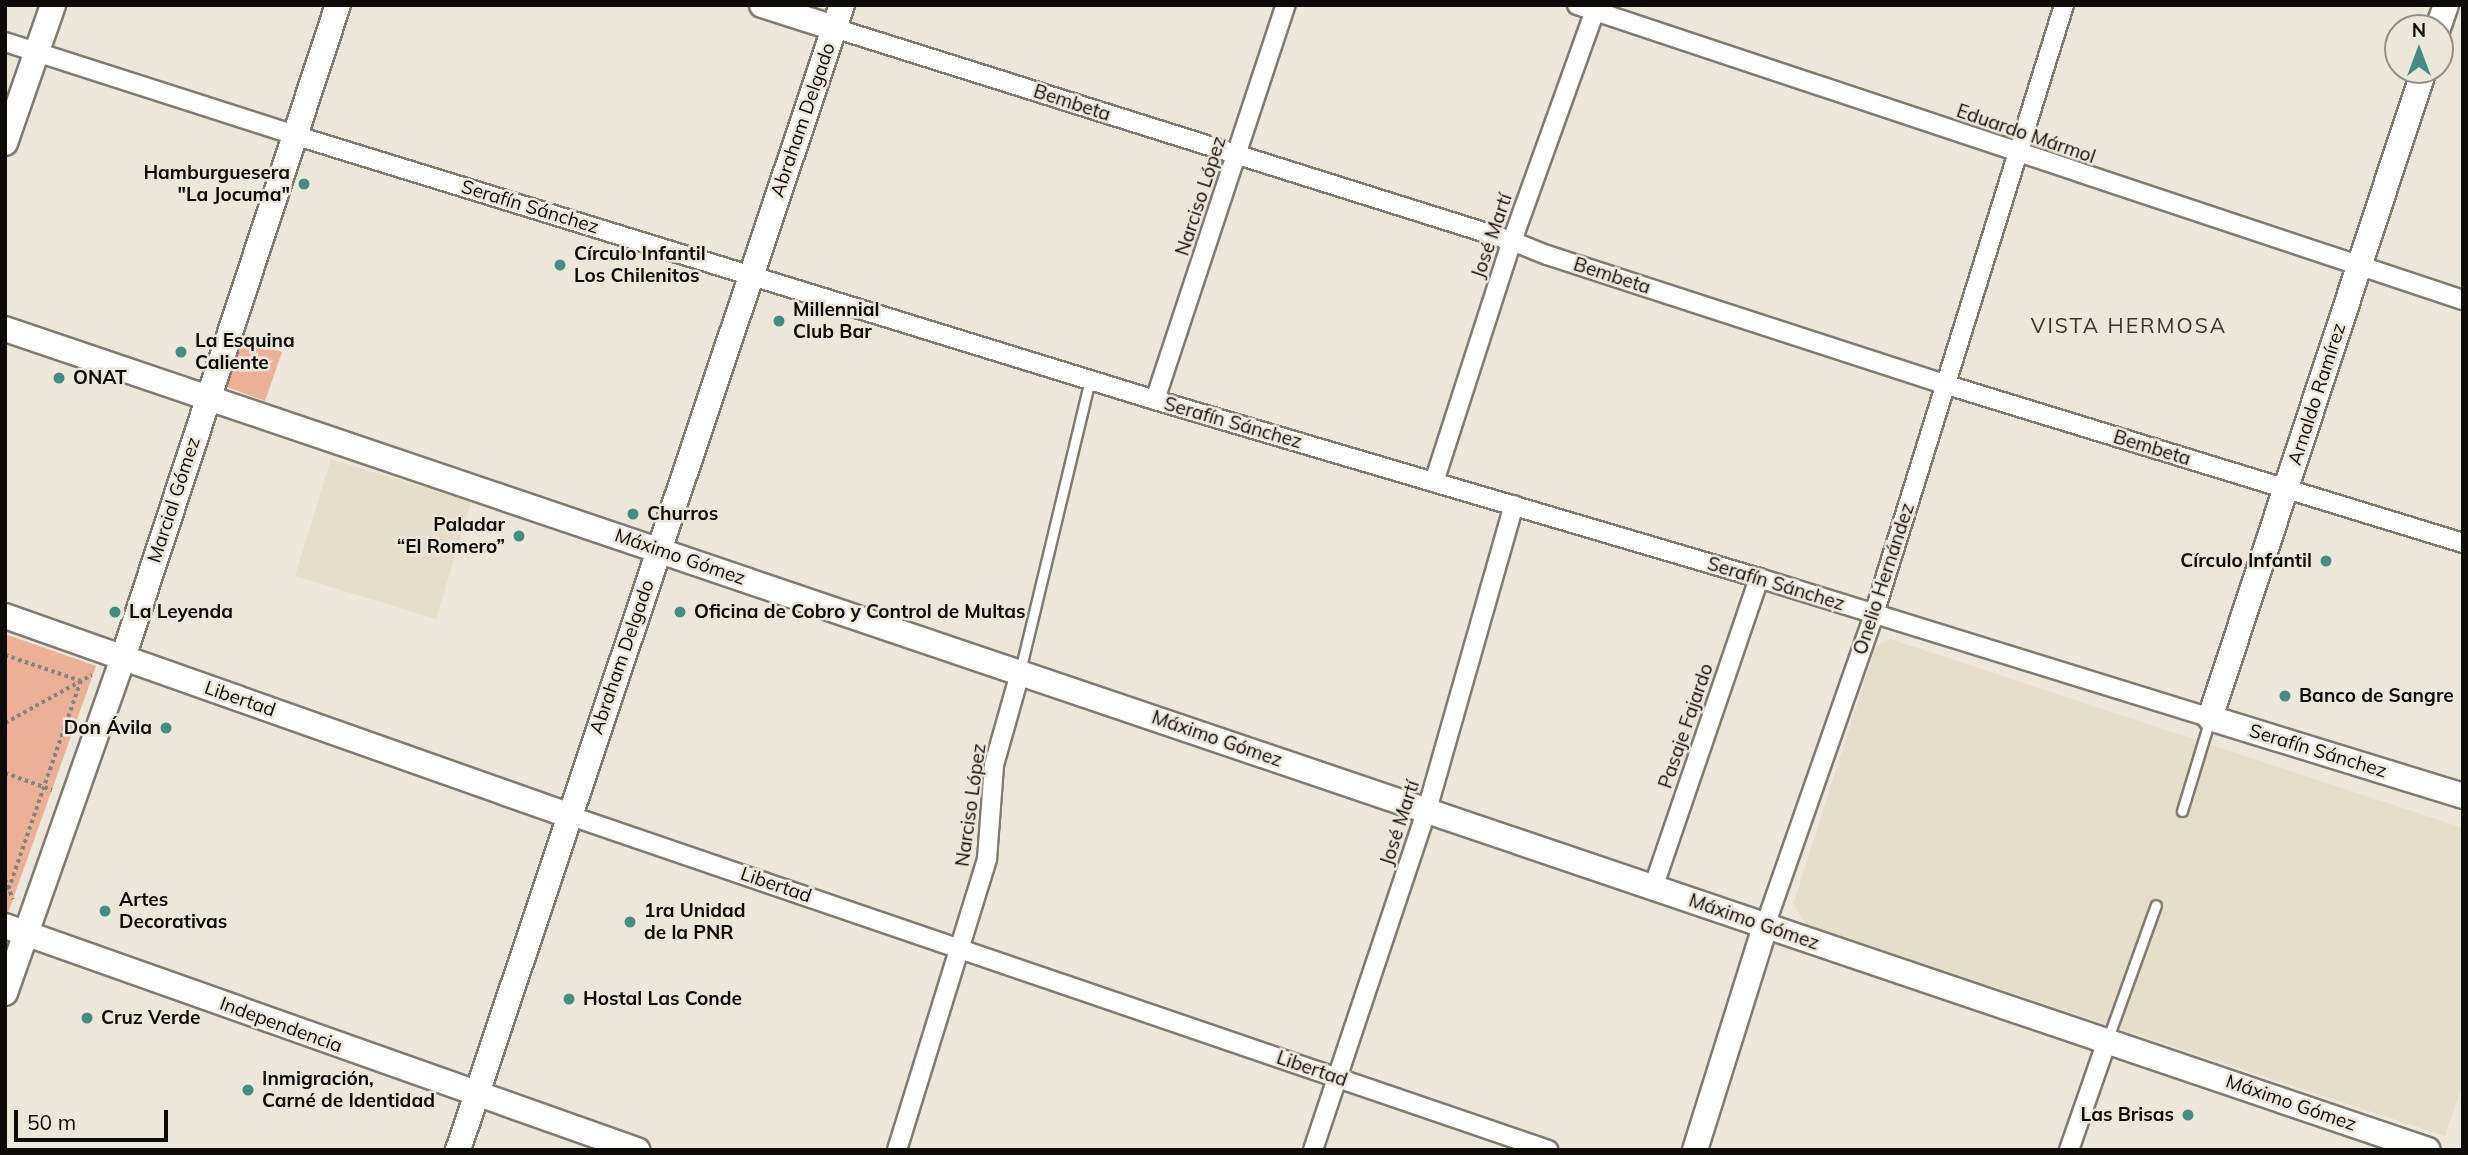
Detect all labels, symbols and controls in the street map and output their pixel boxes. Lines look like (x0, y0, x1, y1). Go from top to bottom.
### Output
north arrow (2384, 14, 2454, 84)
text: N (2412, 18, 2426, 42)
street label: Abraham Delgado (766, 40, 840, 200)
street label: Bembeta (1031, 80, 1113, 126)
street label: Eduardo Mármol (1954, 100, 2098, 168)
street label: Narciso López (1171, 133, 1231, 259)
place label: Hamburguesera "La Jocuma" (143, 162, 290, 206)
street label: Serafín Sánchez (459, 175, 601, 239)
marker: Hamburguesera "La Jocuma" (296, 176, 312, 192)
street label: José Martí (1467, 191, 1517, 281)
place label: Círculo Infantil Los Chilenitos (574, 243, 706, 287)
street label: Bembeta (1571, 253, 1653, 299)
marker: Círculo Infantil Los Chilenitos (552, 257, 568, 273)
place label: Millennial Club Bar (793, 299, 879, 343)
district label: VISTA HERMOSA (2032, 312, 2226, 338)
marker: Millennial Club Bar (771, 313, 787, 329)
street label: Arnaldo Ramírez (2283, 320, 2351, 468)
place label: La Esquina Caliente (195, 330, 295, 374)
marker: La Esquina Caliente (173, 344, 189, 360)
place label: ONAT (73, 367, 127, 389)
marker: ONAT (51, 370, 67, 386)
street label: Serafín Sánchez (1161, 392, 1305, 454)
street label: Bembeta (2111, 425, 2193, 471)
street label: Marcial Gómez (143, 434, 205, 566)
street label: Onelio Hernández (1849, 500, 1919, 658)
place label: Churros (647, 503, 718, 525)
marker: Churros (625, 506, 641, 522)
place label: Paladar “El Romero” (397, 514, 505, 558)
street label: Máximo Gómez (612, 524, 748, 590)
marker: Paladar “El Romero” (511, 528, 527, 544)
place label: Círculo Infantil (2180, 550, 2312, 572)
street label: Serafín Sánchez (1705, 552, 1847, 616)
marker: Círculo Infantil (2318, 553, 2334, 569)
street label: Abraham Delgado (585, 577, 659, 737)
place label: La Leyenda (129, 601, 233, 623)
place label: Oficina de Cobro y Control de Multas (694, 601, 1026, 623)
marker: La Leyenda (107, 604, 123, 620)
marker: Oficina de Cobro y Control de Multas (672, 604, 688, 620)
street label: Pasaje Fajardo (1654, 661, 1718, 791)
street label: Libertad (202, 676, 278, 722)
place label: Banco de Sangre (2299, 685, 2454, 707)
marker: Banco de Sangre (2277, 688, 2293, 704)
street label: Máximo Gómez (1149, 706, 1285, 772)
place label: Don Ávila (64, 717, 152, 739)
street label: Serafín Sánchez (2247, 719, 2389, 783)
marker: Don Ávila (158, 720, 174, 736)
street label: Narciso López (951, 742, 991, 868)
street label: José Martí (1376, 778, 1424, 868)
street label: Libertad (738, 862, 814, 908)
place label: Artes Decorativas (119, 889, 227, 933)
street label: Máximo Gómez (1686, 889, 1822, 955)
place label: 1ra Unidad de la PNR (644, 900, 746, 944)
marker: Artes Decorativas (97, 903, 113, 919)
marker: 1ra Unidad de la PNR (622, 914, 638, 930)
place label: Hostal Las Conde (583, 988, 742, 1010)
marker: Hostal Las Conde (561, 991, 577, 1007)
street label: Independencia (217, 992, 345, 1058)
place label: Cruz Verde (101, 1007, 200, 1029)
marker: Cruz Verde (79, 1010, 95, 1026)
street label: Libertad (1274, 1046, 1350, 1092)
place label: Inmigración, Carné de Identidad (262, 1068, 435, 1112)
street label: Máximo Gómez (2223, 1070, 2359, 1136)
marker: Inmigración, Carné de Identidad (240, 1082, 256, 1098)
scale bar (18, 1096, 172, 1140)
place label: Las Brisas (2081, 1104, 2174, 1126)
marker: Las Brisas (2180, 1107, 2196, 1123)
text: 50 m (27, 1109, 76, 1135)

